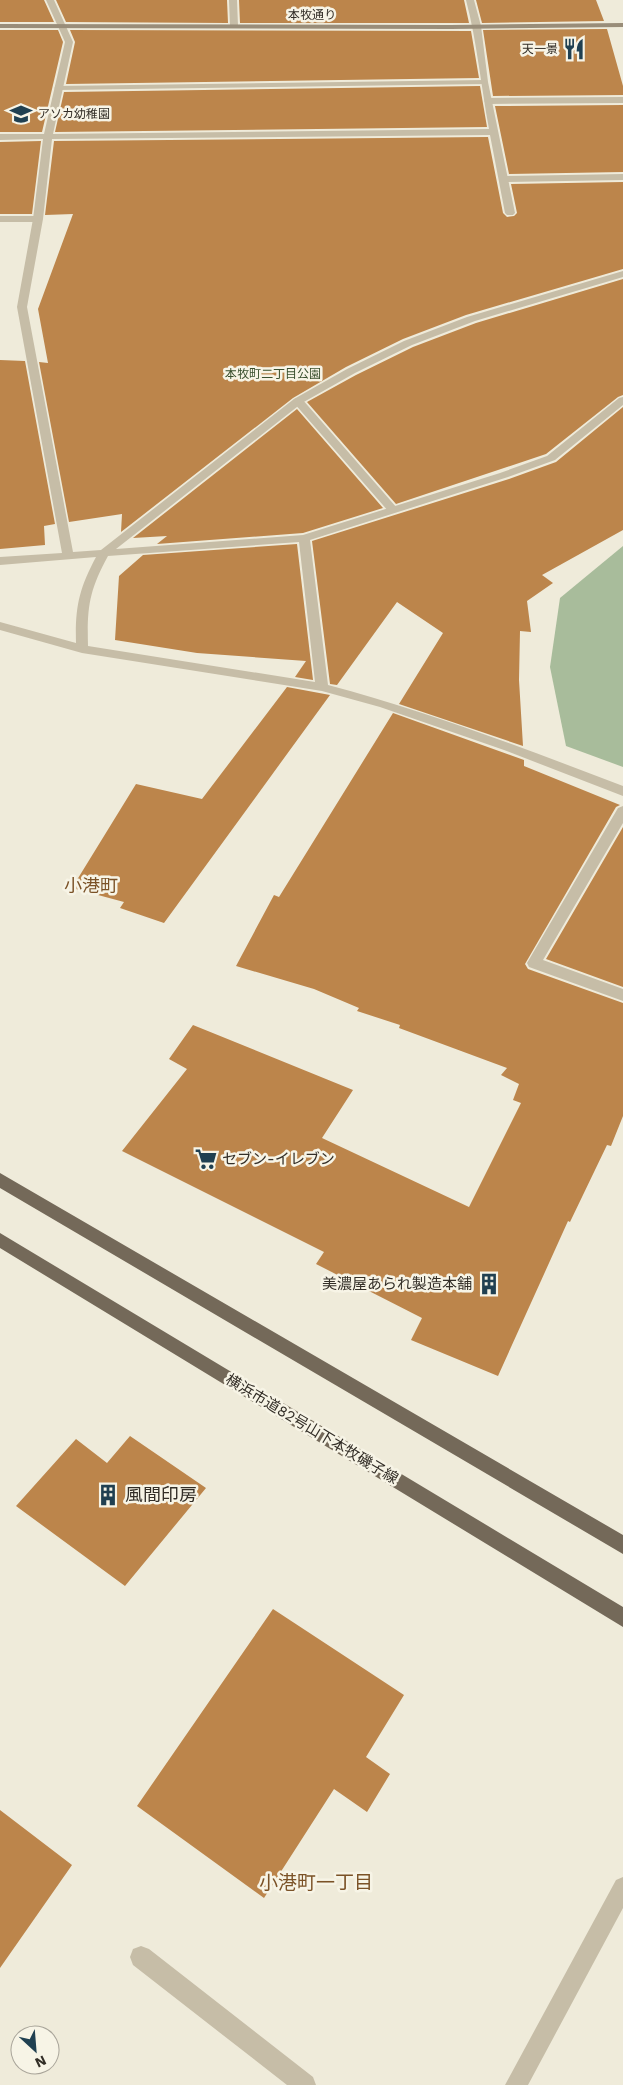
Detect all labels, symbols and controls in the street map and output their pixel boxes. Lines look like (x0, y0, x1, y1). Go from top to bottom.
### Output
street label: 本牧通り (288, 8, 336, 22)
restaurant icon: 天一景 (561, 36, 587, 62)
place label: 天一景 (522, 42, 558, 56)
school or university icon: アソカ幼稚園 (8, 101, 34, 127)
place label: アソカ幼稚園 (38, 107, 110, 121)
park label: 本牧町二丁目公園 (225, 367, 321, 381)
district label: 小港町 (64, 875, 118, 896)
supermarket icon: セブン-イレブン (193, 1146, 219, 1172)
place label: セブン-イレブン (222, 1150, 335, 1168)
building icon: 美濃屋あられ製造本舗 (476, 1271, 502, 1297)
place label: 美濃屋あられ製造本舗 (322, 1275, 472, 1293)
street label: 横浜市道82号山下本牧磯子線 (223, 1370, 401, 1488)
building icon: 風間印房 (95, 1482, 121, 1508)
place label: 風間印房 (125, 1484, 197, 1505)
district label: 小港町一丁目 (259, 1871, 373, 1894)
north arrow (10, 2025, 60, 2075)
text: N (33, 2052, 49, 2071)

